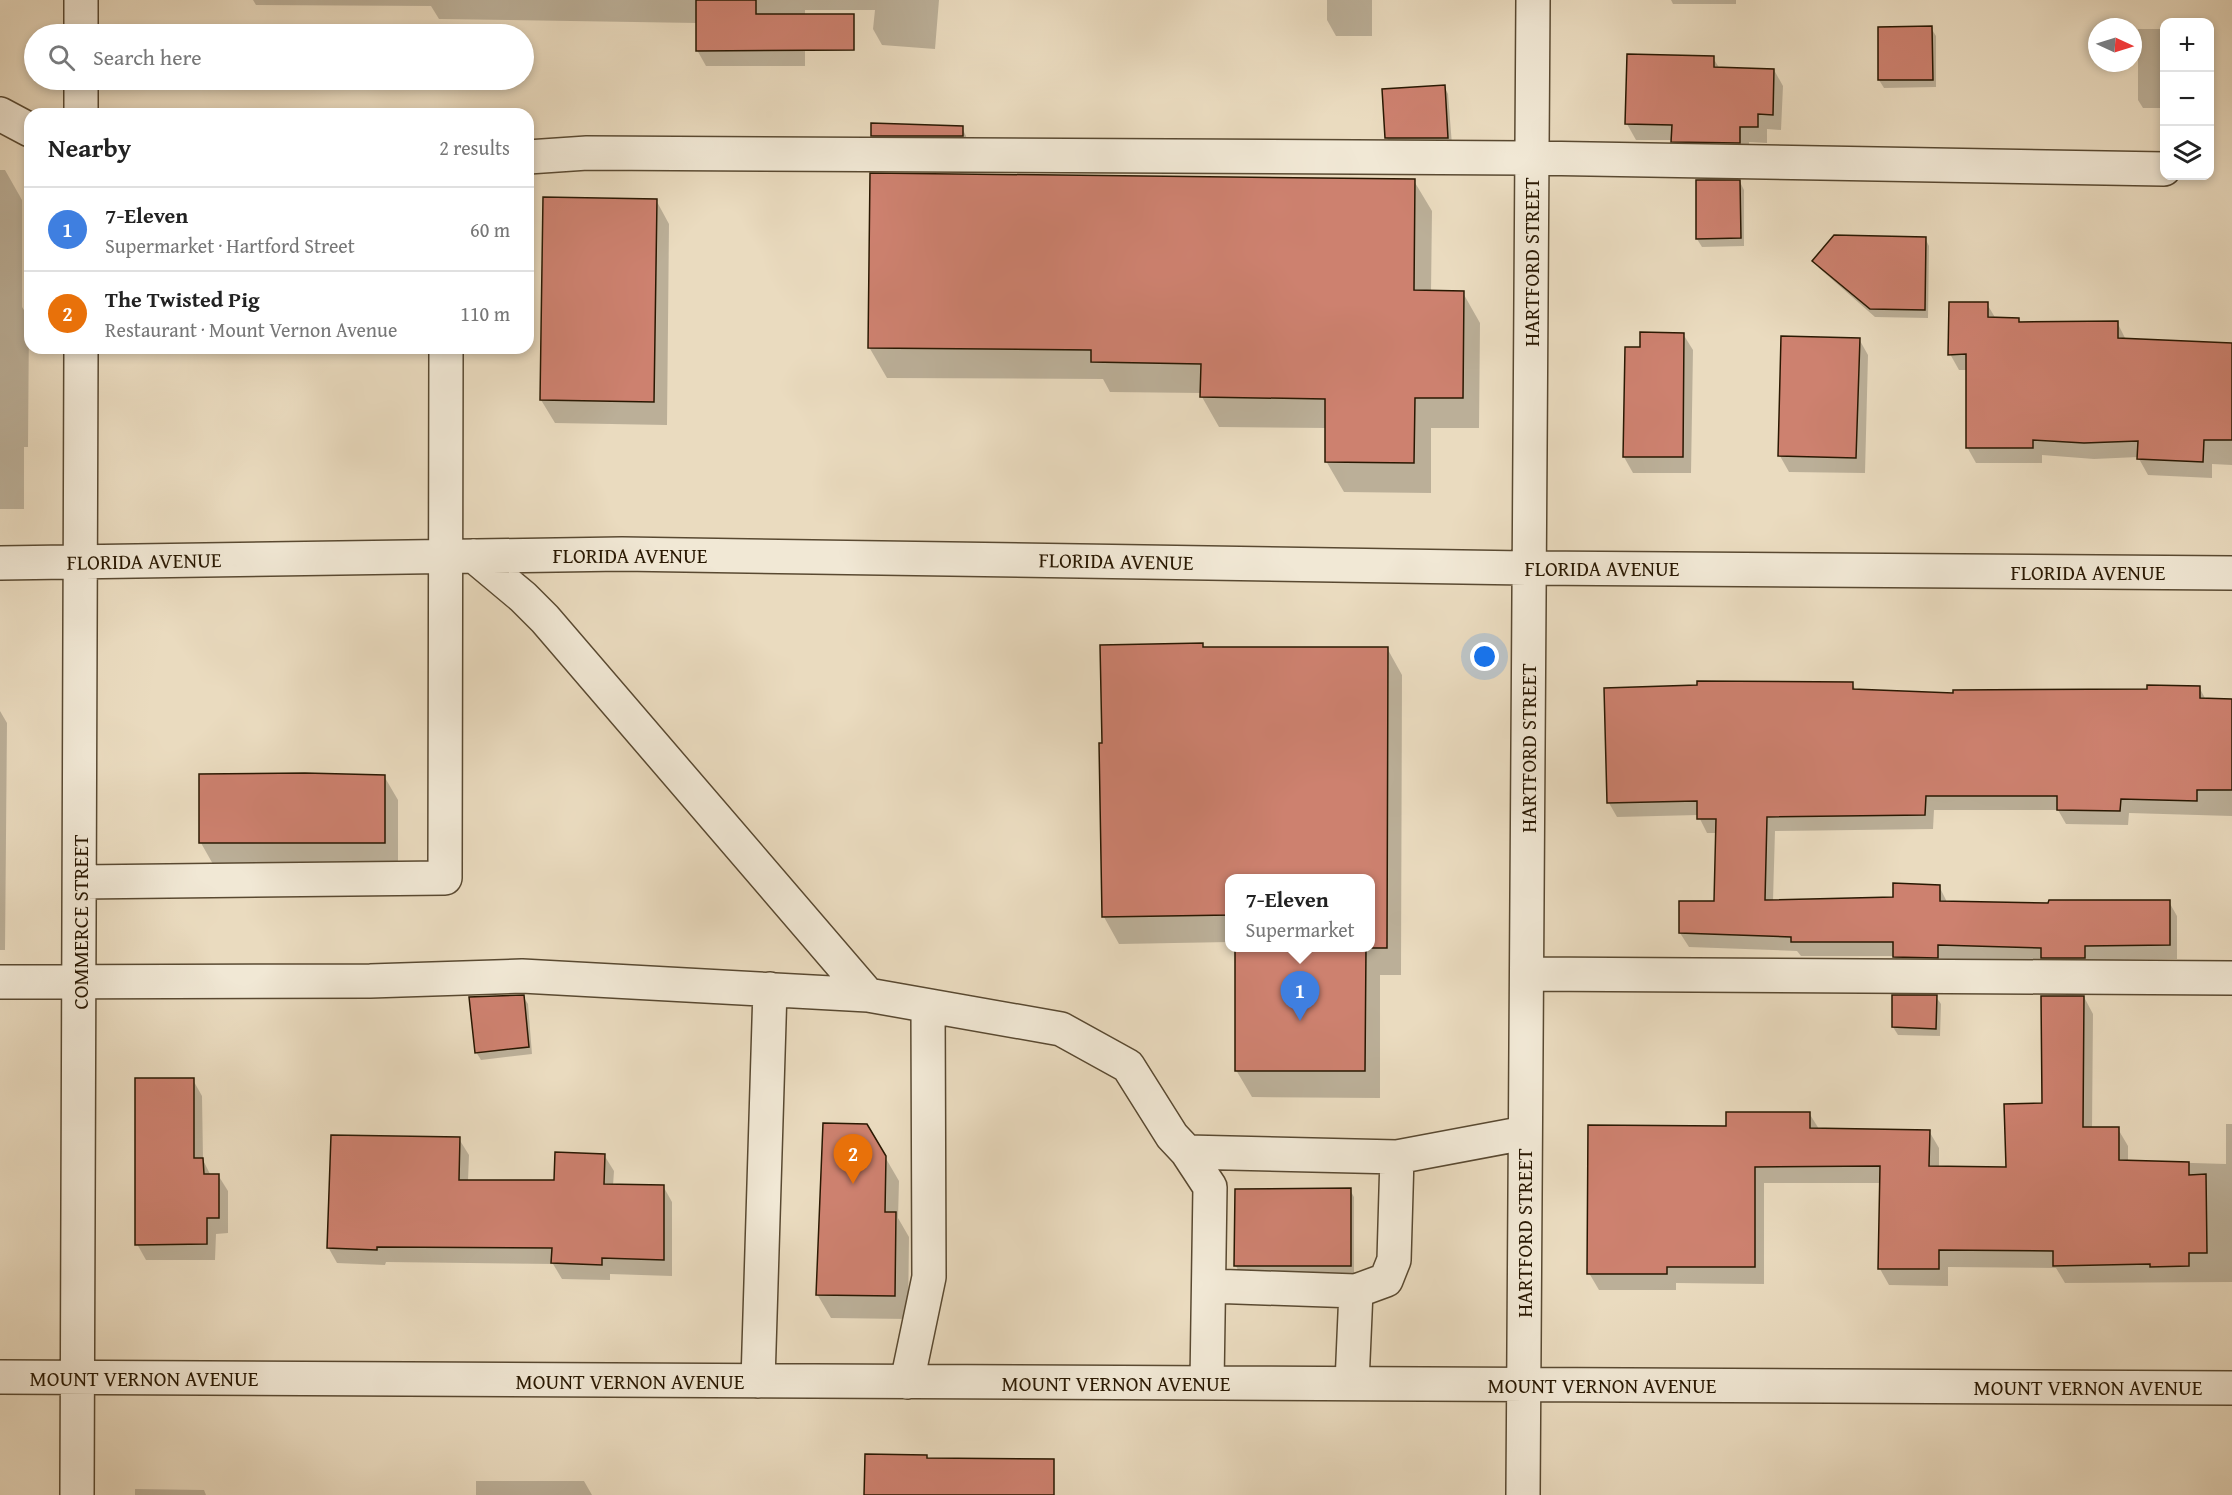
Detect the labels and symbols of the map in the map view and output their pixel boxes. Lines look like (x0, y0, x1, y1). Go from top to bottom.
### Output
north arrow (2088, 18, 2142, 72)
street label: HARTFORD STREET (1516, 177, 1547, 347)
street label: FLORIDA AVENUE (553, 540, 708, 571)
street label: FLORIDA AVENUE (66, 544, 222, 578)
street label: FLORIDA AVENUE (1038, 544, 1194, 578)
street label: FLORIDA AVENUE (1525, 553, 1680, 584)
street label: FLORIDA AVENUE (2011, 557, 2166, 588)
your location (1470, 642, 1499, 671)
street label: HARTFORD STREET (1513, 663, 1544, 833)
street label: COMMERCE STREET (65, 834, 96, 1010)
pin: 1 (1280, 972, 1320, 1021)
pin: 2 (834, 1134, 872, 1184)
street label: HARTFORD STREET (1509, 1148, 1540, 1318)
street label: MOUNT VERNON AVENUE (30, 1363, 259, 1394)
street label: MOUNT VERNON AVENUE (516, 1366, 745, 1397)
street label: MOUNT VERNON AVENUE (1002, 1368, 1231, 1399)
street label: MOUNT VERNON AVENUE (1488, 1370, 1717, 1401)
street label: MOUNT VERNON AVENUE (1974, 1372, 2203, 1403)

